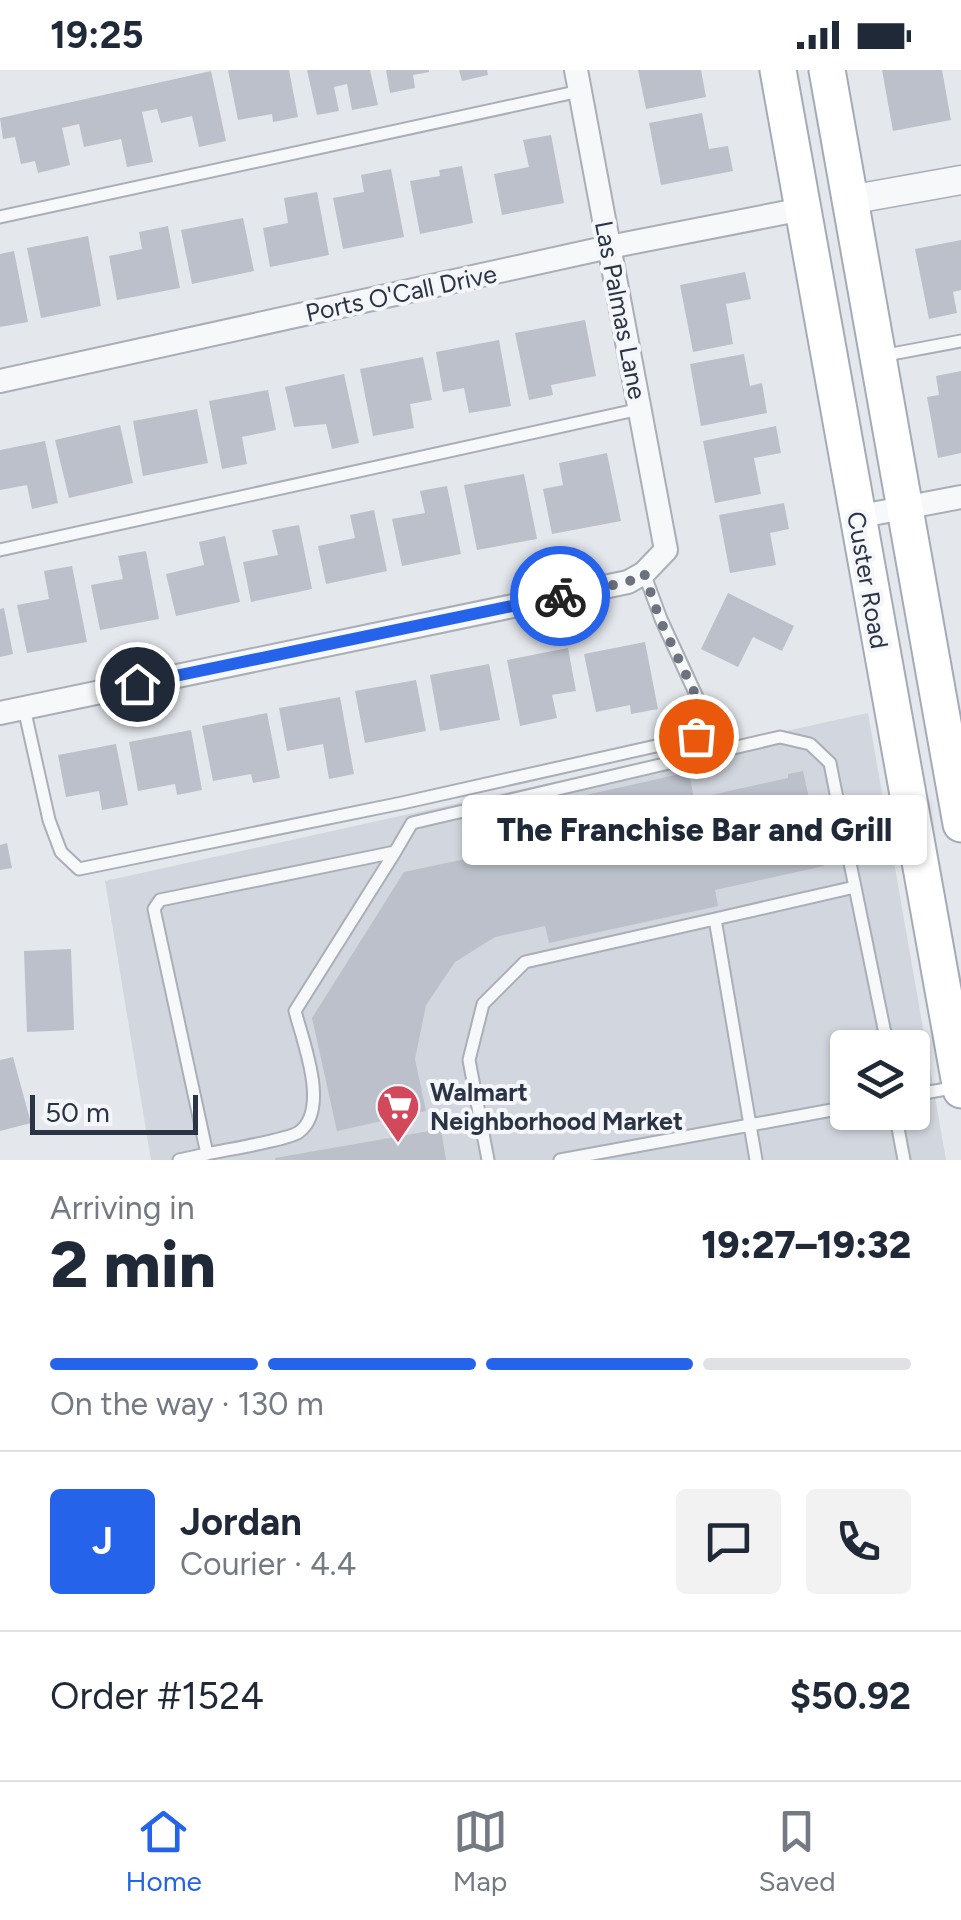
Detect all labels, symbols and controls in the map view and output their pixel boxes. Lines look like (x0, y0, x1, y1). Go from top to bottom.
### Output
text: 19:25 (50, 12, 144, 58)
street label: Las Palmas Lane (589, 218, 653, 402)
street label: Ports O'Call Drive (303, 258, 499, 328)
street label: Custer Road (841, 509, 895, 651)
courier (510, 546, 610, 646)
icon: bike (533, 569, 588, 624)
pin (95, 642, 180, 727)
icon: home (110, 657, 165, 712)
pin (654, 694, 739, 779)
icon: bag (669, 709, 724, 764)
callout: The Franchise Bar and Grill (463, 796, 928, 866)
text: The Franchise Bar and Grill (497, 811, 892, 849)
map controls (830, 1030, 930, 1130)
button: layers (830, 1030, 930, 1130)
place label: Walmart Neighborhood Market (430, 1077, 683, 1136)
supermarket icon: Walmart Neighborhood Market (375, 1083, 421, 1144)
scale bar (30, 1090, 198, 1134)
text: 50 m (45, 1095, 110, 1129)
text: Arriving in (50, 1189, 195, 1227)
text: 19:27–19:32 (701, 1222, 911, 1268)
text: 2 min (50, 1225, 216, 1303)
text: On the way · 130 m (50, 1385, 324, 1423)
button: chat (676, 1489, 781, 1594)
button: phone (806, 1489, 911, 1594)
text: Jordan (180, 1499, 302, 1545)
text: J (92, 1518, 113, 1564)
text: Courier · 4.4 (180, 1545, 356, 1583)
text: Order #1524 (50, 1673, 264, 1719)
text: $50.92 (790, 1673, 911, 1719)
tab: Home (125, 1804, 202, 1898)
tab: Map (453, 1804, 508, 1898)
tab: Saved (758, 1804, 836, 1898)

